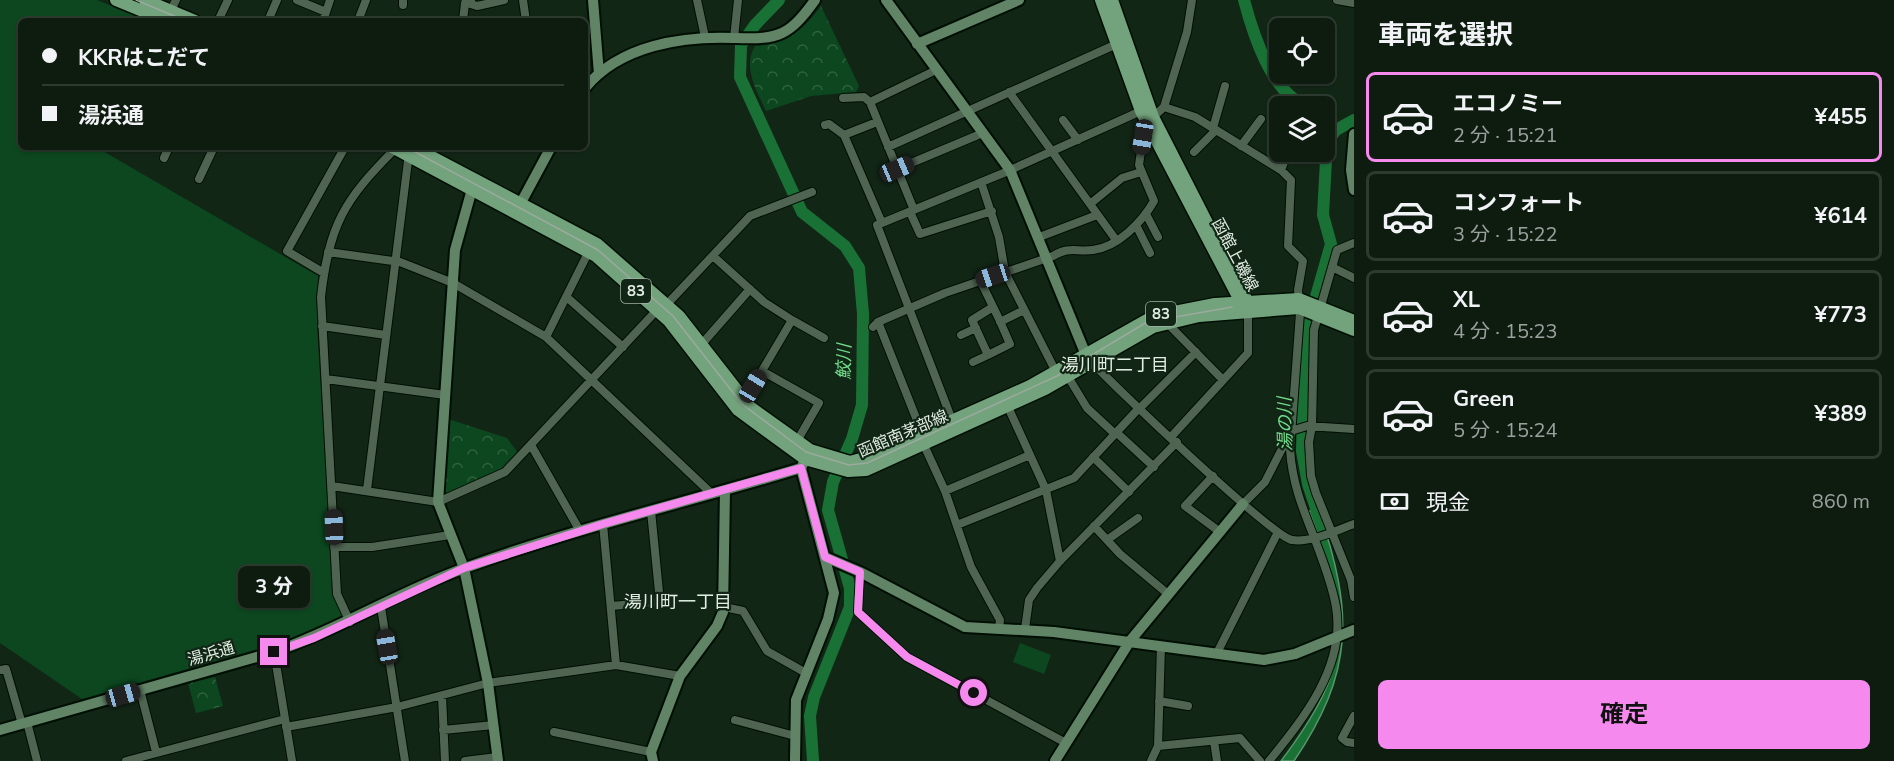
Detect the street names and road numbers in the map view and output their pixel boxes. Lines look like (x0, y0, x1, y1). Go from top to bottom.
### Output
street label: 函館上磯線 (1207, 215, 1263, 295)
road number: 83 (621, 279, 651, 303)
road number: 83 (1146, 302, 1176, 326)
street label: 函館南茅部線 (855, 405, 951, 463)
street label: 湯浜通 (185, 637, 237, 671)

